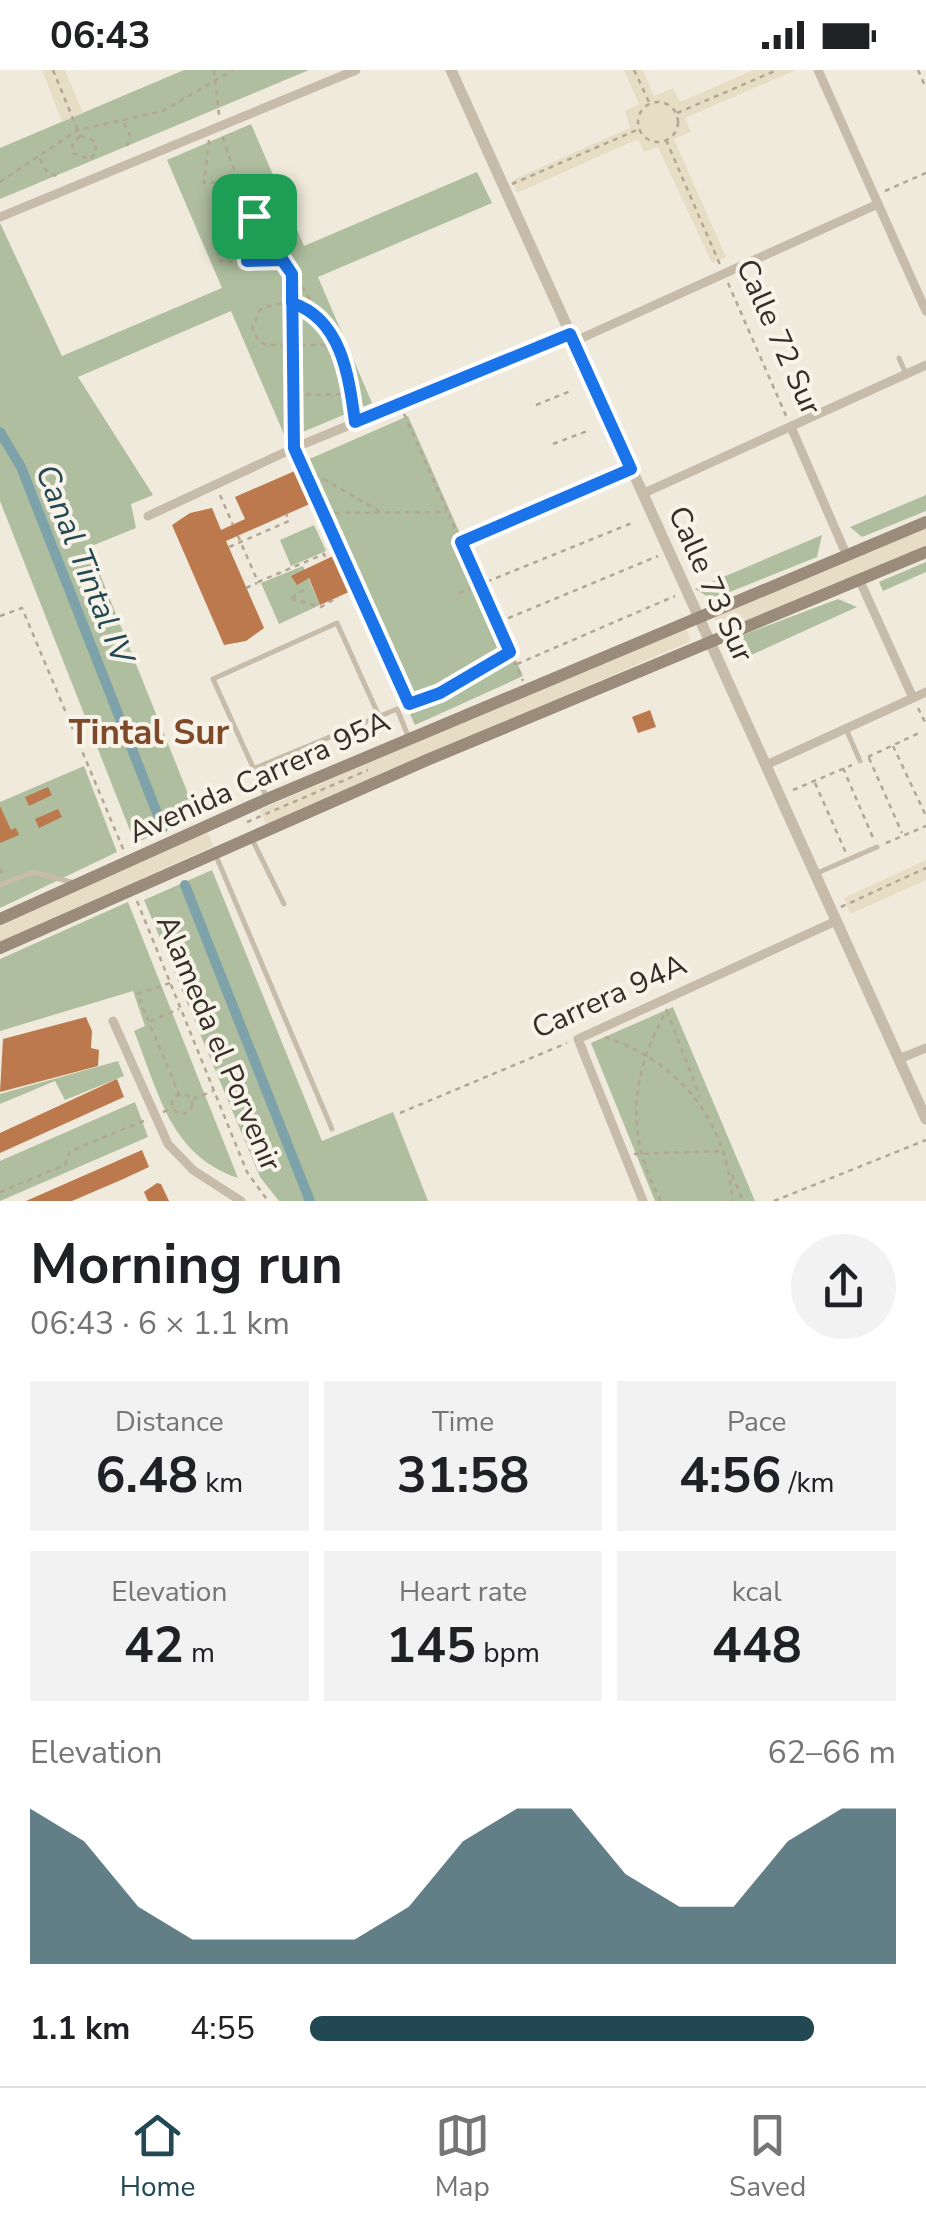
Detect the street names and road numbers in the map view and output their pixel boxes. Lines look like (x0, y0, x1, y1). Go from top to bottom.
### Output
street label: Calle 72 Sur (726, 253, 831, 422)
street label: Calle 73 Sur (658, 500, 763, 669)
street label: Avenida Carrera 95A (122, 701, 397, 854)
street label: Alameda el Porvenir (146, 909, 291, 1178)
street label: Carrera 94A (526, 944, 693, 1049)

